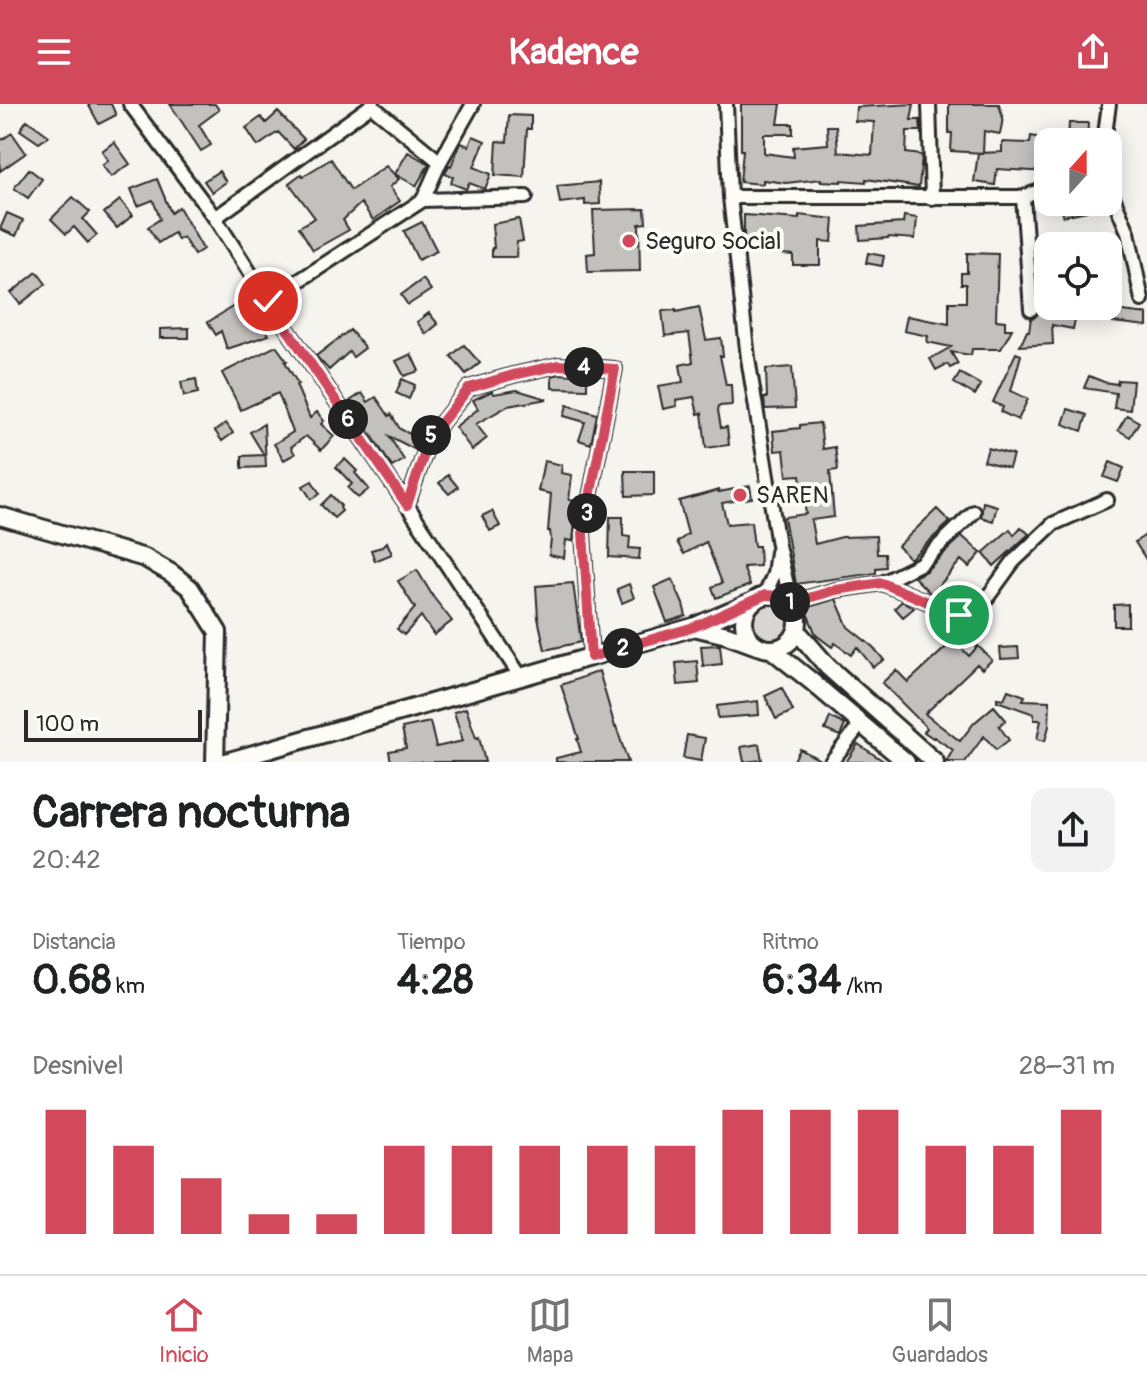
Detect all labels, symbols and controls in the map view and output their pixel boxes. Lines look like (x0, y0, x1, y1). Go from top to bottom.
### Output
icon: menu (32, 30, 76, 74)
text: Kadence (509, 30, 638, 75)
icon: share (1071, 30, 1115, 74)
north arrow (1034, 128, 1122, 216)
map controls (1034, 128, 1122, 320)
place label: Seguro Social (645, 227, 781, 256)
marker: Seguro Social (620, 232, 638, 250)
button: locate (1034, 232, 1122, 320)
pin (234, 267, 302, 335)
icon: check (246, 279, 290, 323)
pin: 4 (564, 347, 604, 387)
text: 4 (578, 353, 590, 381)
pin: 6 (328, 399, 368, 439)
text: 6 (342, 405, 354, 433)
pin: 5 (411, 415, 451, 455)
text: 5 (425, 421, 437, 449)
place label: SAREN (756, 481, 829, 510)
marker: SAREN (731, 486, 749, 504)
pin: 3 (567, 493, 607, 533)
text: 3 (581, 499, 593, 527)
pin (925, 581, 993, 649)
pin: 1 (770, 582, 810, 622)
text: 1 (786, 588, 794, 616)
icon: arrive (937, 593, 981, 637)
pin: 2 (603, 628, 643, 668)
text: 2 (617, 634, 629, 662)
scale bar (24, 706, 202, 742)
text: 100 m (36, 710, 99, 738)
text: Carrera nocturna (32, 786, 350, 841)
button: share (1031, 788, 1115, 872)
text: 20:42 (32, 844, 101, 876)
text: Distancia (32, 928, 116, 956)
text: Tiempo (397, 928, 466, 956)
text: Ritmo (762, 928, 819, 956)
text: 0.68 (32, 956, 112, 1005)
text: 4:28 (397, 956, 473, 1005)
text: 6:34 (762, 956, 841, 1005)
text: km (112, 972, 145, 1000)
text: /km (841, 972, 883, 1000)
text: Desnivel (32, 1050, 124, 1082)
text: 28–31 m (1019, 1050, 1115, 1082)
tab: Inicio (159, 1293, 209, 1369)
tab: Mapa (527, 1293, 573, 1369)
tab: Guardados (892, 1293, 988, 1369)

